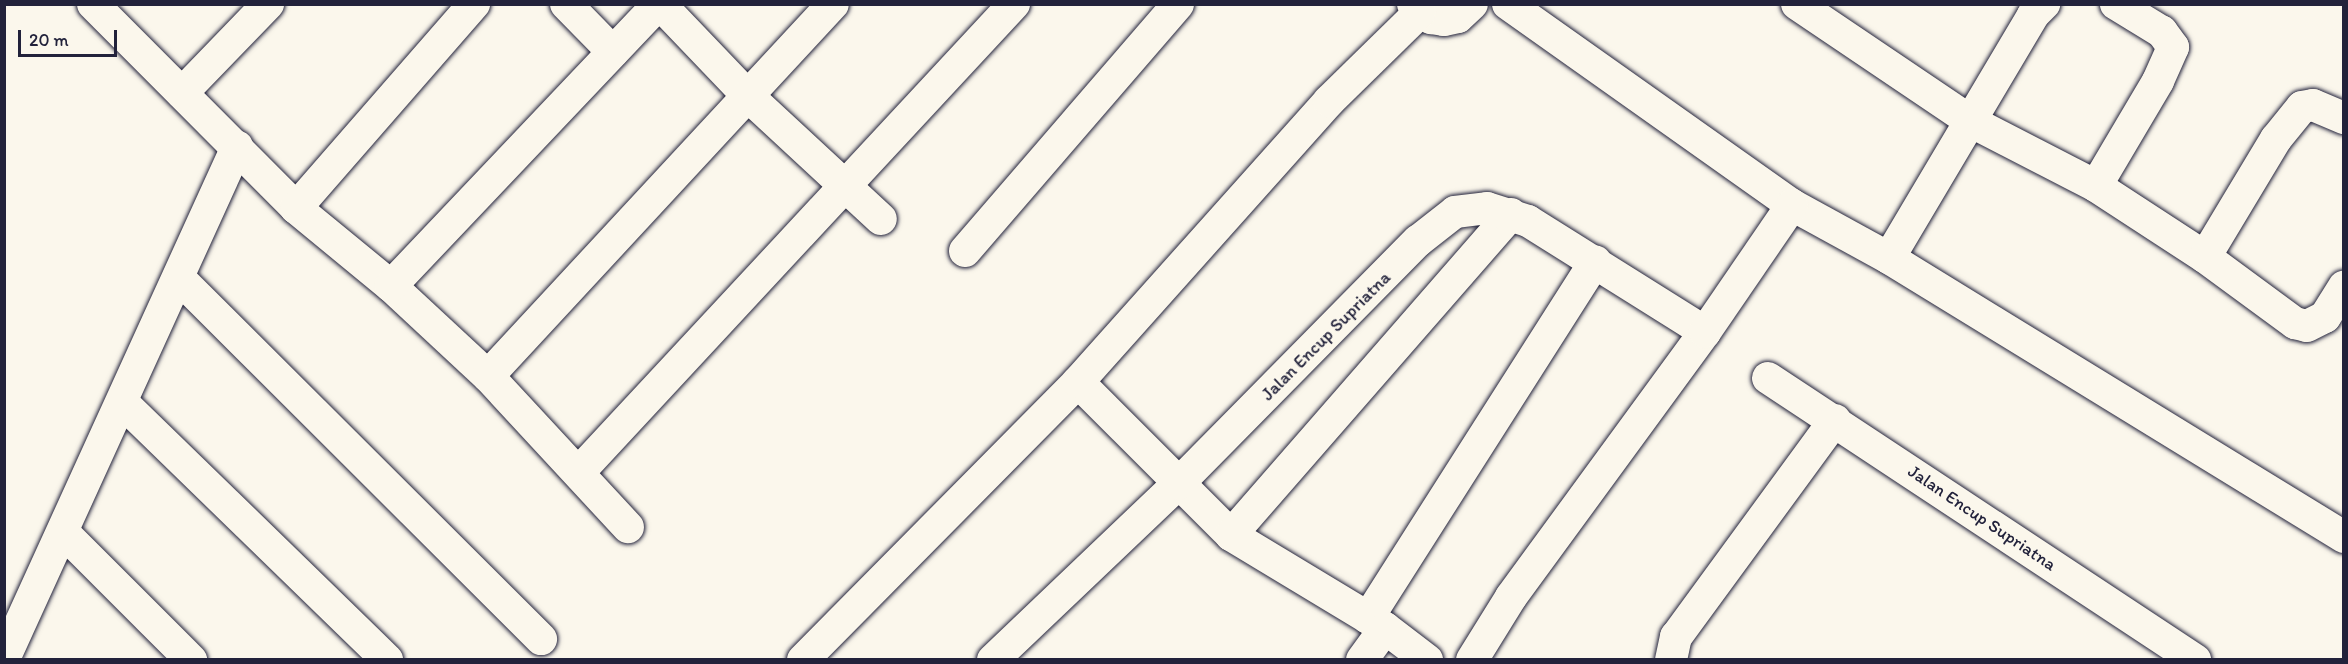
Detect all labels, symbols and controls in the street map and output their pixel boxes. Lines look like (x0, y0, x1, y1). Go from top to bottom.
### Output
scale bar (21, 18, 120, 56)
text: 20 m (29, 29, 69, 51)
street label: Jalan Encup Supriatna (1257, 267, 1395, 405)
street label: Jalan Encup Supriatna (1904, 460, 2060, 576)

